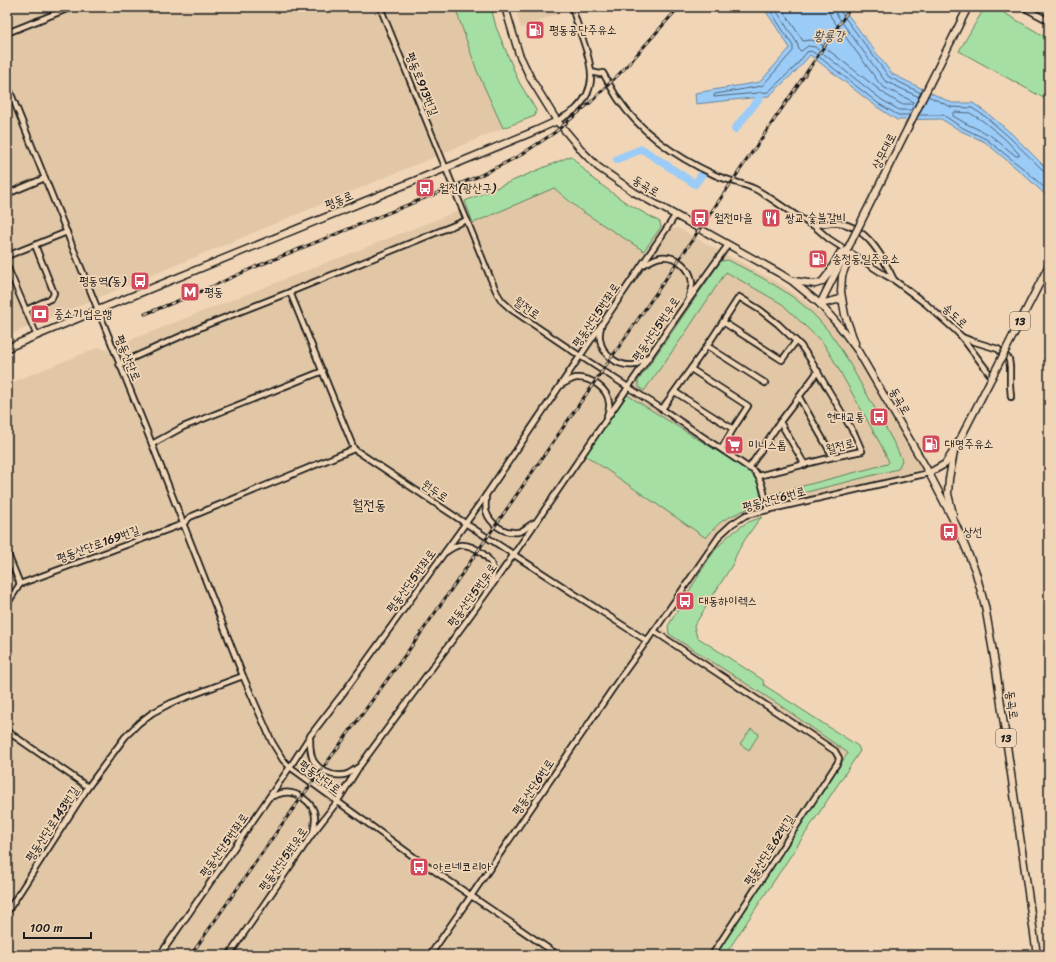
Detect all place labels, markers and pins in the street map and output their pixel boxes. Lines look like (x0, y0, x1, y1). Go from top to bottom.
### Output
fuel station icon: 평동공단주유소 (524, 19, 546, 41)
place label: 평동공단주유소 (549, 19, 617, 41)
bus stop icon: 월전(광산구) (414, 177, 436, 199)
place label: 월전(광산구) (439, 177, 497, 199)
bus stop icon: 월전마을 (689, 207, 711, 229)
place label: 월전마을 (714, 207, 753, 229)
restaurant icon: 쌍교 숯불갈비 (760, 207, 782, 229)
place label: 쌍교 숯불갈비 (785, 207, 846, 229)
fuel station icon: 송정동일주유소 (807, 248, 829, 270)
place label: 송정동일주유소 (832, 248, 900, 270)
place label: 평동역(동) (79, 270, 127, 292)
bus stop icon: 평동역(동) (129, 270, 151, 292)
metro station icon: 평동 (179, 281, 201, 303)
place label: 평동 (204, 281, 223, 303)
bank icon: 중소기업은행 (29, 303, 51, 325)
place label: 중소기업은행 (54, 303, 112, 325)
place label: 현대교통 (826, 406, 865, 428)
bus stop icon: 현대교통 (868, 406, 890, 428)
fuel station icon: 대명주유소 (920, 433, 942, 455)
place label: 대명주유소 (945, 433, 993, 455)
supermarket icon: 미니스톱 (723, 434, 745, 456)
place label: 미니스톱 (748, 434, 787, 456)
bus stop icon: 상선 (938, 521, 960, 543)
place label: 상선 (963, 521, 982, 543)
bus stop icon: 대동하이렉스 (674, 590, 696, 612)
place label: 대동하이렉스 (699, 590, 757, 612)
bus stop icon: 아르네코리아 (408, 856, 430, 878)
place label: 아르네코리아 (433, 856, 491, 878)

